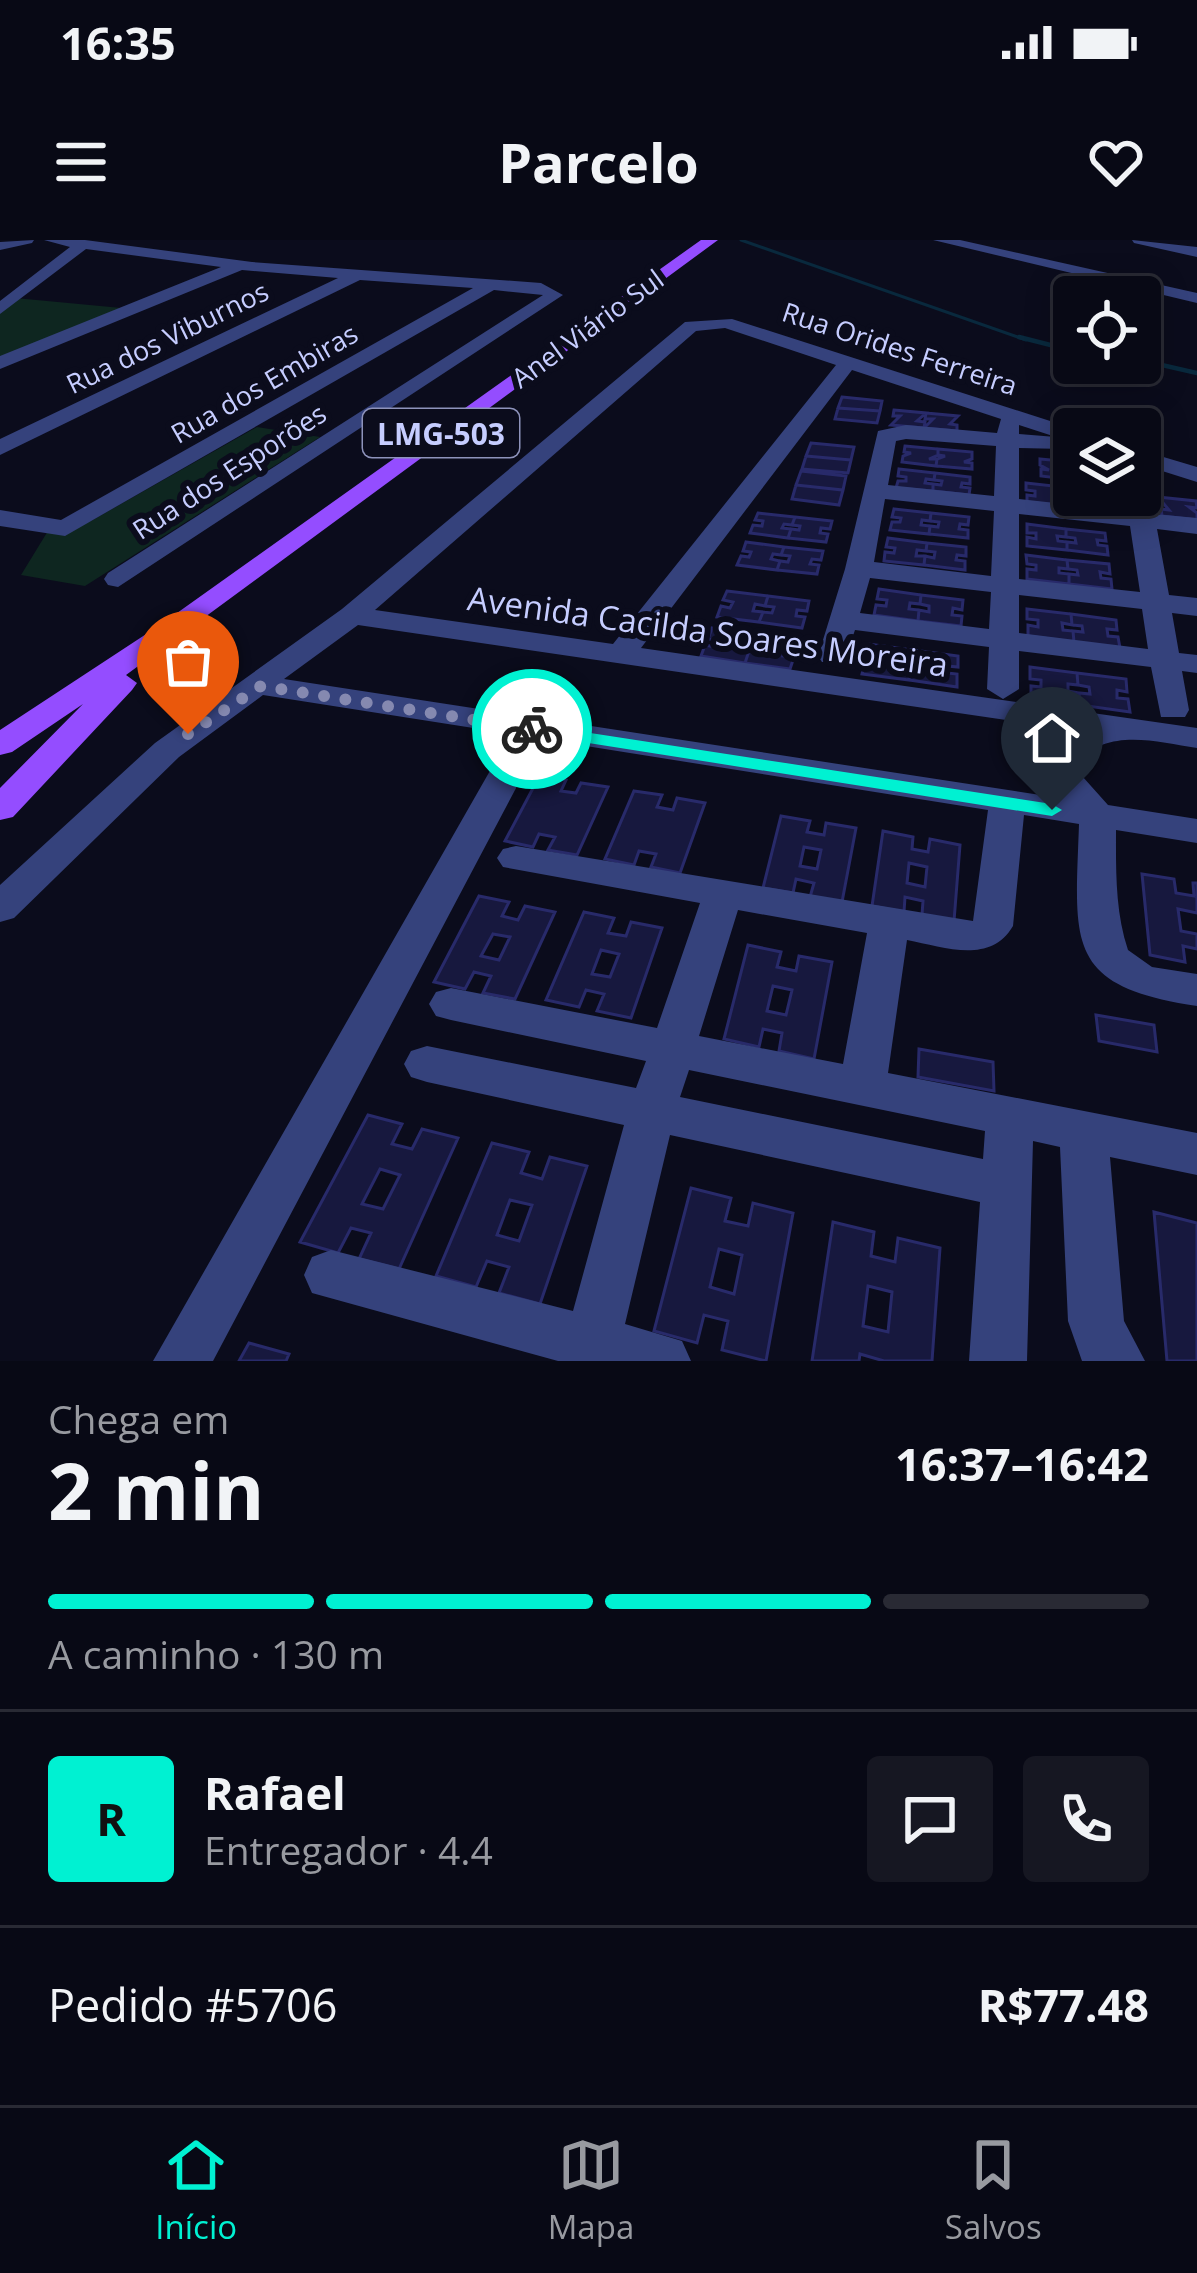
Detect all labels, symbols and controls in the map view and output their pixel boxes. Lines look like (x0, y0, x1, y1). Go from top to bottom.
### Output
text: 16:35 (60, 12, 176, 73)
text: Parcelo (498, 125, 699, 199)
icon: menu (48, 129, 114, 195)
icon: heart (1083, 129, 1149, 195)
street label: Anel Viário Sul (503, 260, 671, 396)
street label: Rua dos Viburnos (60, 272, 274, 402)
map controls (1053, 276, 1161, 516)
button: locate (1053, 276, 1161, 384)
street label: Rua Orides Ferreira (778, 293, 1022, 403)
street label: Rua dos Embiras (164, 314, 364, 452)
street label: Rua dos Esporões (125, 395, 333, 547)
button: layers (1053, 408, 1161, 516)
road number: LMG-503 (363, 409, 519, 457)
street label: Avenida Cacilda Soares Moreira (465, 575, 951, 687)
pin (137, 611, 239, 734)
icon: bag (155, 629, 221, 695)
courier (472, 669, 592, 789)
pin (1001, 687, 1103, 810)
icon: bike (499, 696, 565, 762)
icon: home (1019, 705, 1085, 771)
text: Chega em (48, 1392, 229, 1445)
text: 16:37–16:42 (895, 1433, 1149, 1494)
text: 2 min (48, 1437, 265, 1543)
text: A caminho · 130 m (48, 1627, 384, 1680)
button: chat (867, 1756, 993, 1882)
button: phone (1023, 1756, 1149, 1882)
text: Rafael (204, 1762, 346, 1823)
text: R (96, 1788, 126, 1849)
text: Entregador · 4.4 (204, 1823, 493, 1876)
text: Pedido #5706 (48, 1974, 338, 2035)
text: R$77.48 (978, 1974, 1149, 2035)
tab: Início (155, 2132, 237, 2249)
tab: Mapa (548, 2132, 634, 2249)
tab: Salvos (945, 2132, 1042, 2249)

